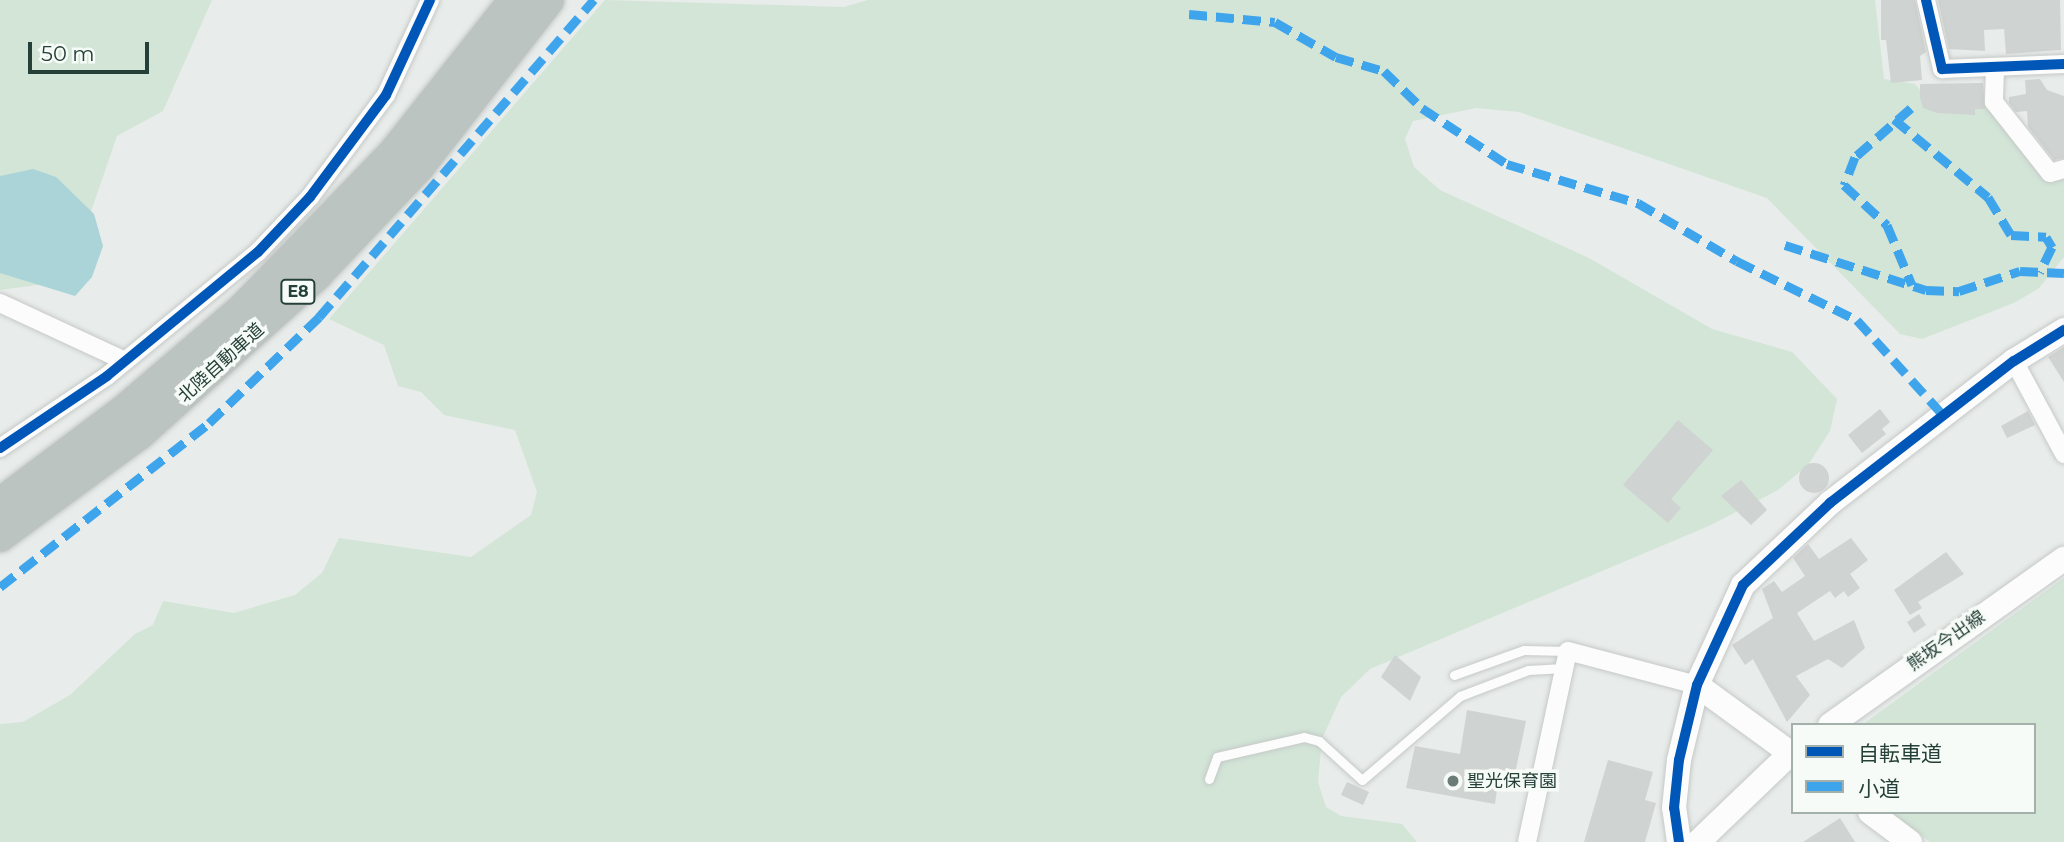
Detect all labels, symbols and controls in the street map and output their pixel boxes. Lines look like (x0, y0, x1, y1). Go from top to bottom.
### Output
scale bar (32, 28, 152, 72)
text: 50 m (41, 41, 95, 66)
road number: E8 (279, 280, 317, 304)
street label: 北陸自動車道 (174, 319, 268, 407)
street label: 熊坂今出線 (1903, 606, 1989, 676)
legend (1791, 723, 2036, 814)
text: 自転車道 (1858, 741, 1942, 766)
place label: 聖光保育園 (1467, 770, 1557, 792)
marker: 聖光保育園 (1445, 773, 1461, 789)
text: 小道 (1858, 776, 1900, 801)

